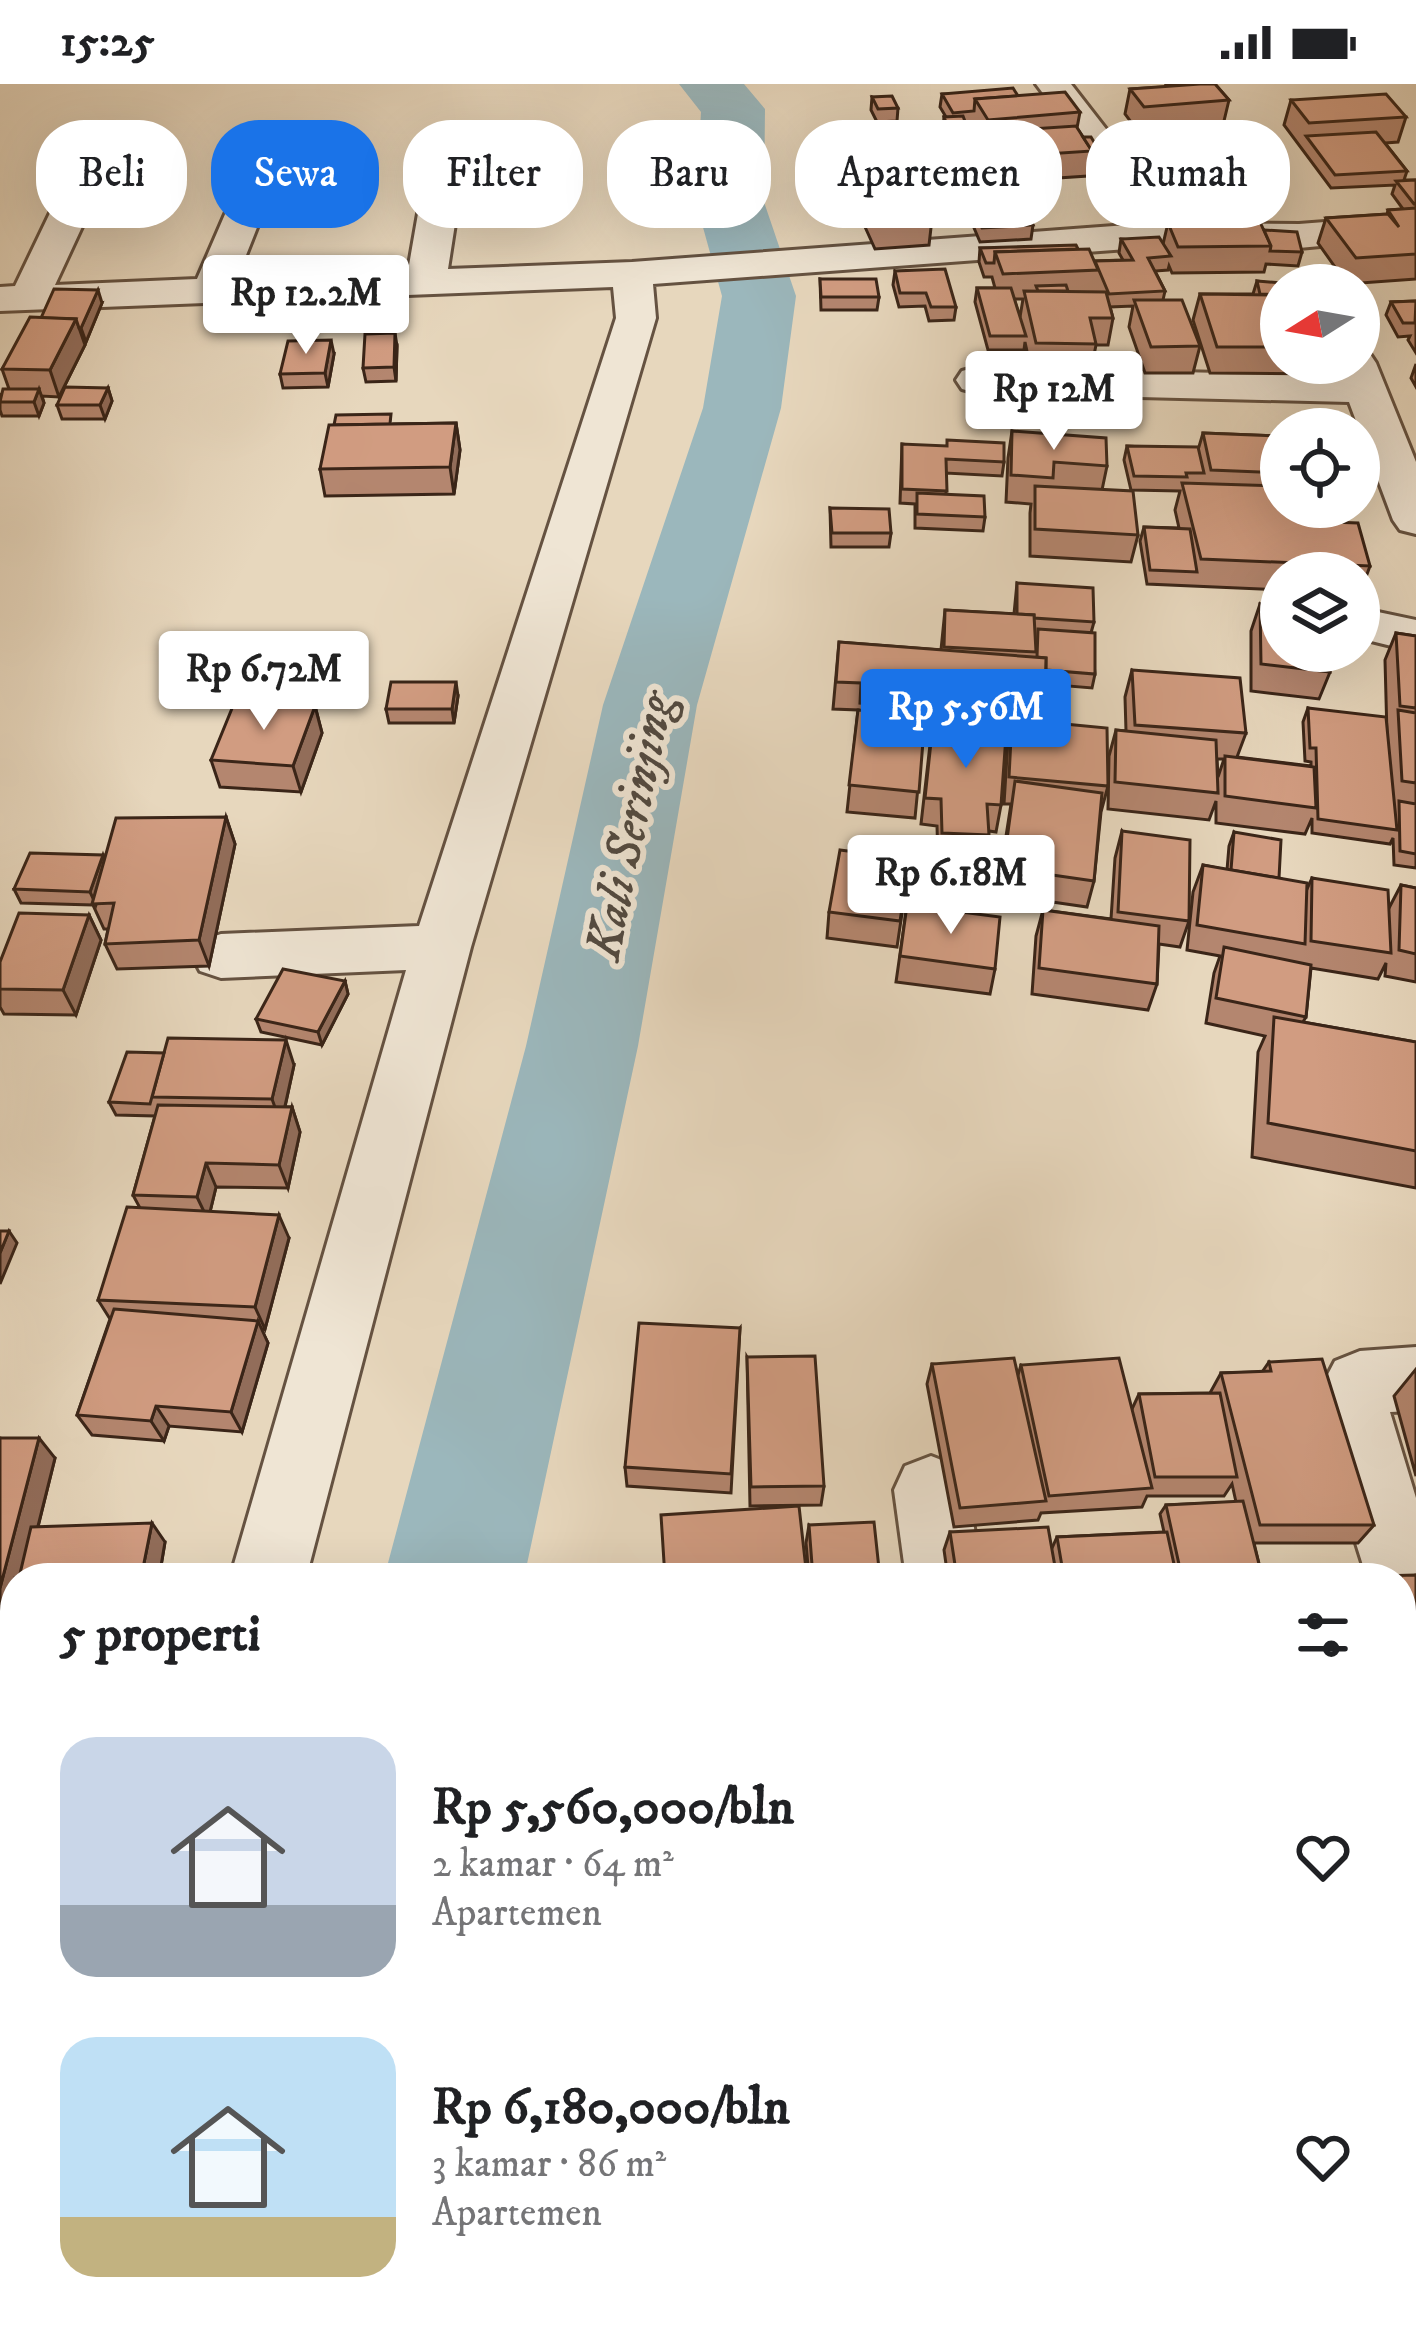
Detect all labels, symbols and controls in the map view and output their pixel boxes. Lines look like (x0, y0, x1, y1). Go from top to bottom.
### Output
text: 15:25 (60, 14, 155, 70)
chip: Beli (36, 120, 187, 228)
chip: Sewa (211, 120, 379, 228)
chip: Filter (403, 120, 583, 228)
chip: Baru (607, 120, 771, 228)
chip: Apartemen (795, 120, 1062, 228)
chip: Rumah (1086, 120, 1290, 228)
pin: Rp 12.2M (182, 255, 430, 357)
north arrow (1260, 264, 1380, 384)
map controls (1260, 264, 1380, 672)
text: Rp 12.2M (230, 269, 382, 318)
pin: Rp 12M (956, 351, 1152, 453)
text: Rp 12M (993, 365, 1116, 414)
button: locate (1260, 408, 1380, 528)
button: layers (1260, 552, 1380, 672)
pin: Rp 6.72M (140, 631, 388, 733)
text: Rp 6.72M (186, 645, 342, 694)
pin: Rp 5.56M (842, 669, 1090, 771)
water label: Kali Serinjing (571, 683, 691, 968)
text: Rp 5.56M (888, 683, 1044, 732)
pin: Rp 6.18M (827, 835, 1075, 937)
text: Rp 6.18M (875, 849, 1027, 898)
icon: filters (1290, 1602, 1356, 1668)
text: 5 properti (60, 1603, 261, 1667)
text: Rp 5,560,000/bln (432, 1776, 794, 1840)
icon: home (156, 1785, 300, 1929)
icon: heart (1290, 1824, 1356, 1890)
text: 2 kamar · 64 m² (432, 1840, 674, 1889)
text: Apartemen (432, 1889, 602, 1938)
text: Rp 6,180,000/bln (432, 2076, 790, 2140)
icon: home (156, 2085, 300, 2229)
icon: heart (1290, 2124, 1356, 2190)
text: 3 kamar · 86 m² (432, 2140, 666, 2189)
text: Apartemen (432, 2189, 602, 2238)

